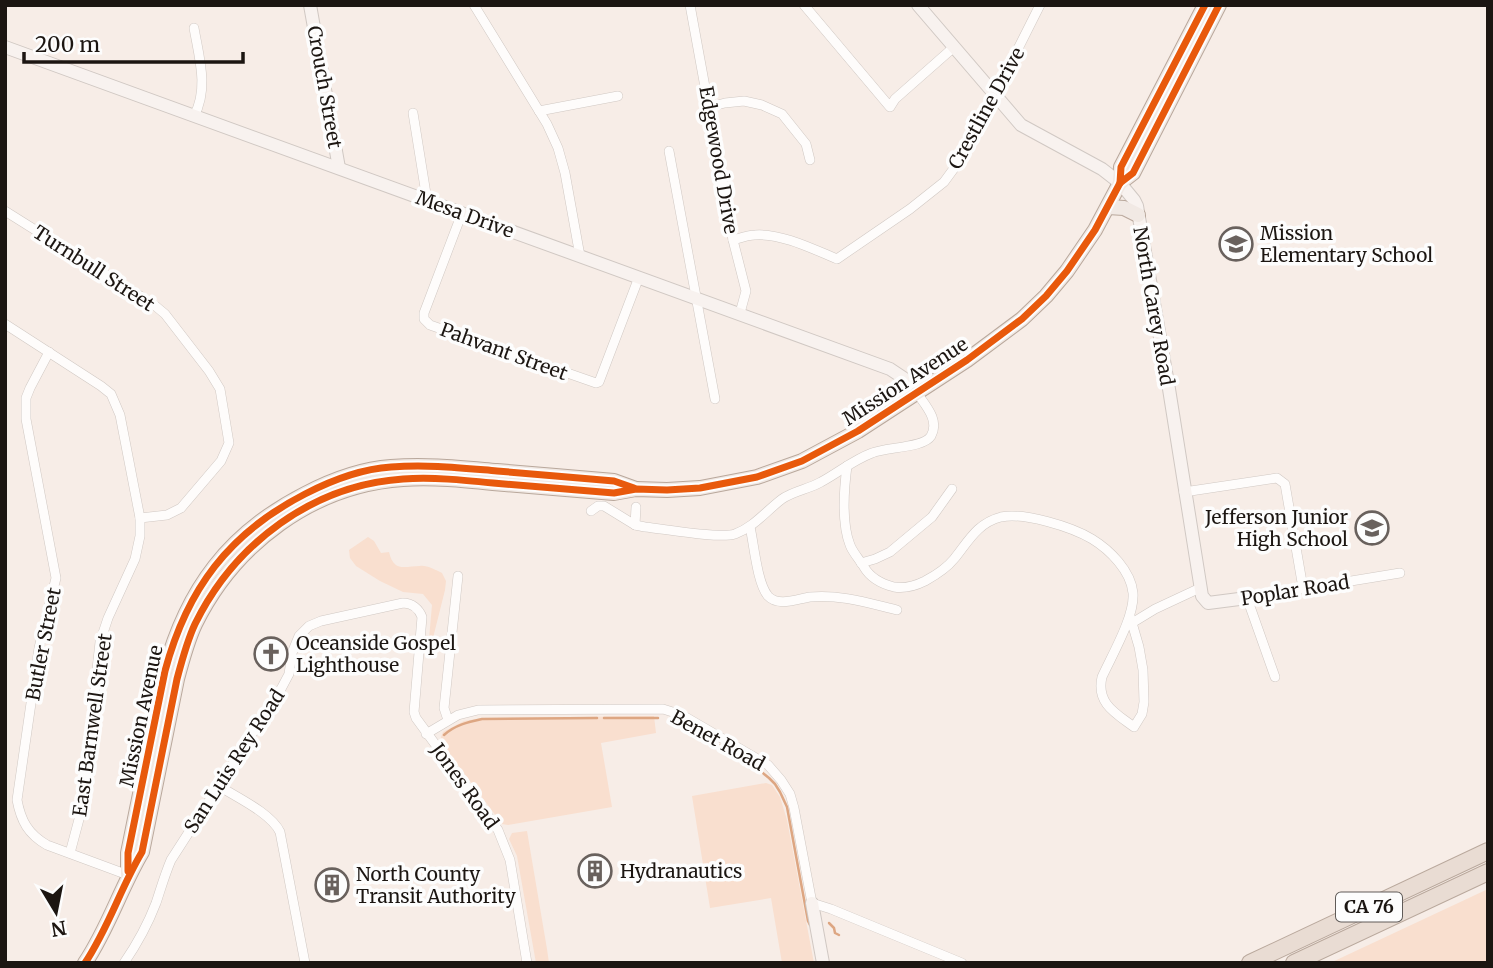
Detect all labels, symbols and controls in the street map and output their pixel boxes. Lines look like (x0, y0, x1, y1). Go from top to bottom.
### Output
scale bar (24, 21, 243, 65)
street label: Crouch Street (302, 24, 348, 151)
text: 200 m (35, 31, 100, 58)
street label: Crestline Drive (943, 43, 1029, 173)
street label: Edgewood Drive (694, 84, 744, 236)
street label: Mesa Drive (413, 185, 517, 243)
street label: Turnbull Street (29, 220, 160, 316)
place label: Mission Elementary School (1260, 221, 1433, 267)
street label: North Carey Road (1128, 225, 1180, 387)
school or university icon: Mission Elementary School (1217, 225, 1255, 263)
street label: Pahvant Street (437, 317, 571, 385)
street label: Mission Avenue (838, 332, 972, 430)
place label: Jefferson Junior High School (1204, 505, 1348, 551)
school or university icon: Jefferson Junior High School (1353, 509, 1391, 547)
street label: Poplar Road (1239, 570, 1351, 610)
street label: Butler Street (20, 585, 66, 703)
street label: East Barnwell Street (67, 631, 117, 818)
place label: Oceanside Gospel Lighthouse (296, 631, 456, 677)
church icon: Oceanside Gospel Lighthouse (252, 635, 290, 673)
street label: Mission Avenue (114, 643, 168, 789)
street label: San Luis Rey Road (178, 684, 290, 838)
street label: Benet Road (667, 704, 769, 776)
street label: Jones Road (425, 738, 504, 834)
building icon: Hydranautics (576, 852, 614, 890)
place label: Hydranautics (620, 859, 742, 883)
place label: North County Transit Authority (356, 862, 516, 908)
building icon: North County Transit Authority (313, 866, 351, 904)
north arrow (21, 877, 91, 947)
road number: CA 76 (1336, 893, 1402, 922)
text: N (49, 916, 68, 942)

